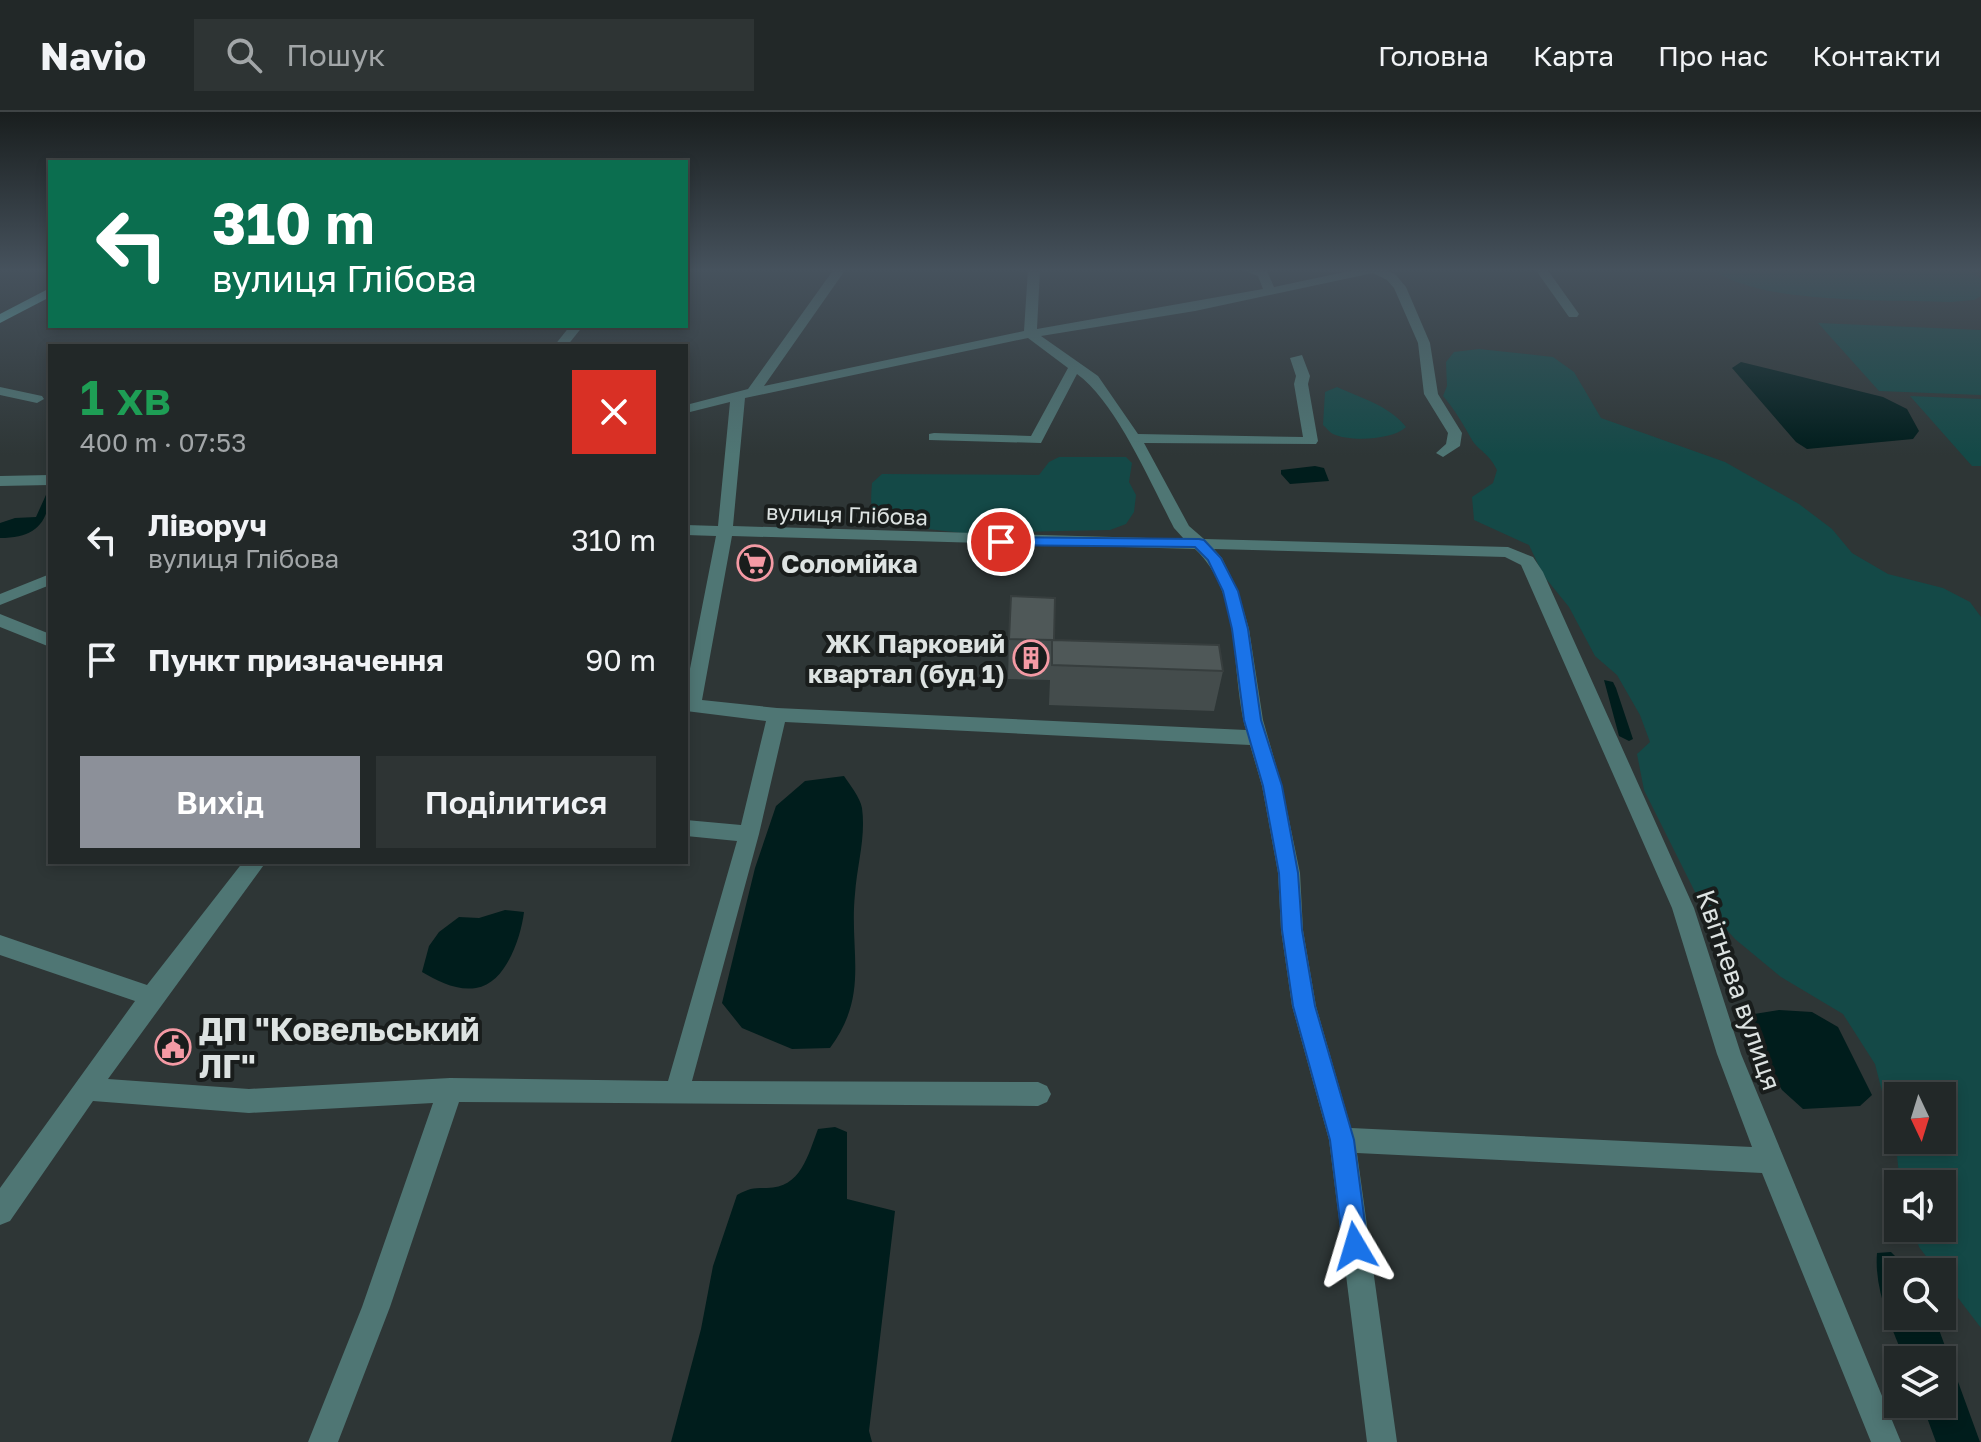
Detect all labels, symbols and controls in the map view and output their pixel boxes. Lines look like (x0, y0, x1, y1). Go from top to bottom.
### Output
search box (194, 19, 754, 91)
text: Navio (40, 33, 146, 78)
icon: search (222, 33, 266, 77)
text: Пошук (286, 37, 385, 73)
text: Головна (1378, 39, 1489, 72)
text: Карта (1533, 39, 1614, 72)
text: Про нас (1658, 39, 1768, 72)
text: Контакти (1812, 39, 1941, 72)
text: 310 m (212, 189, 374, 256)
icon: left (80, 192, 184, 296)
text: вулиця Глібова (212, 257, 477, 300)
text: 1 хв (80, 368, 171, 426)
button: close (572, 370, 656, 454)
text: 400 m · 07:53 (80, 427, 246, 458)
street label: вулиця Глібова (766, 498, 928, 530)
text: Ліворуч (148, 507, 267, 543)
pin (967, 508, 1035, 576)
icon: left (80, 518, 124, 562)
icon: arrive (979, 520, 1023, 564)
text: 310 m (571, 522, 656, 558)
text: вулиця Глібова (148, 543, 339, 574)
supermarket icon: Соломійка (736, 544, 774, 582)
place label: Соломійка (781, 548, 918, 579)
place label: ЖК Парковий квартал (буд 1) (808, 628, 1005, 689)
icon: arrive (80, 638, 124, 682)
building icon: ЖК Парковий квартал (буд 1) (1012, 639, 1050, 677)
text: Пункт призначення (148, 642, 444, 678)
text: 90 m (585, 642, 656, 678)
button: Вихід (80, 756, 360, 848)
button: Поділитися (376, 756, 656, 848)
street label: Квітнева вулиця (1690, 886, 1788, 1094)
place label: ДП "Ковельський ЛГ" (199, 1010, 480, 1085)
public building icon: ДП "Ковельський ЛГ" (154, 1028, 192, 1066)
north arrow (1884, 1082, 1956, 1154)
map controls (1884, 1082, 1956, 1418)
button: sound (1884, 1170, 1956, 1242)
position arrow (1313, 1204, 1397, 1288)
button: search (1884, 1258, 1956, 1330)
button: layers (1884, 1346, 1956, 1418)

